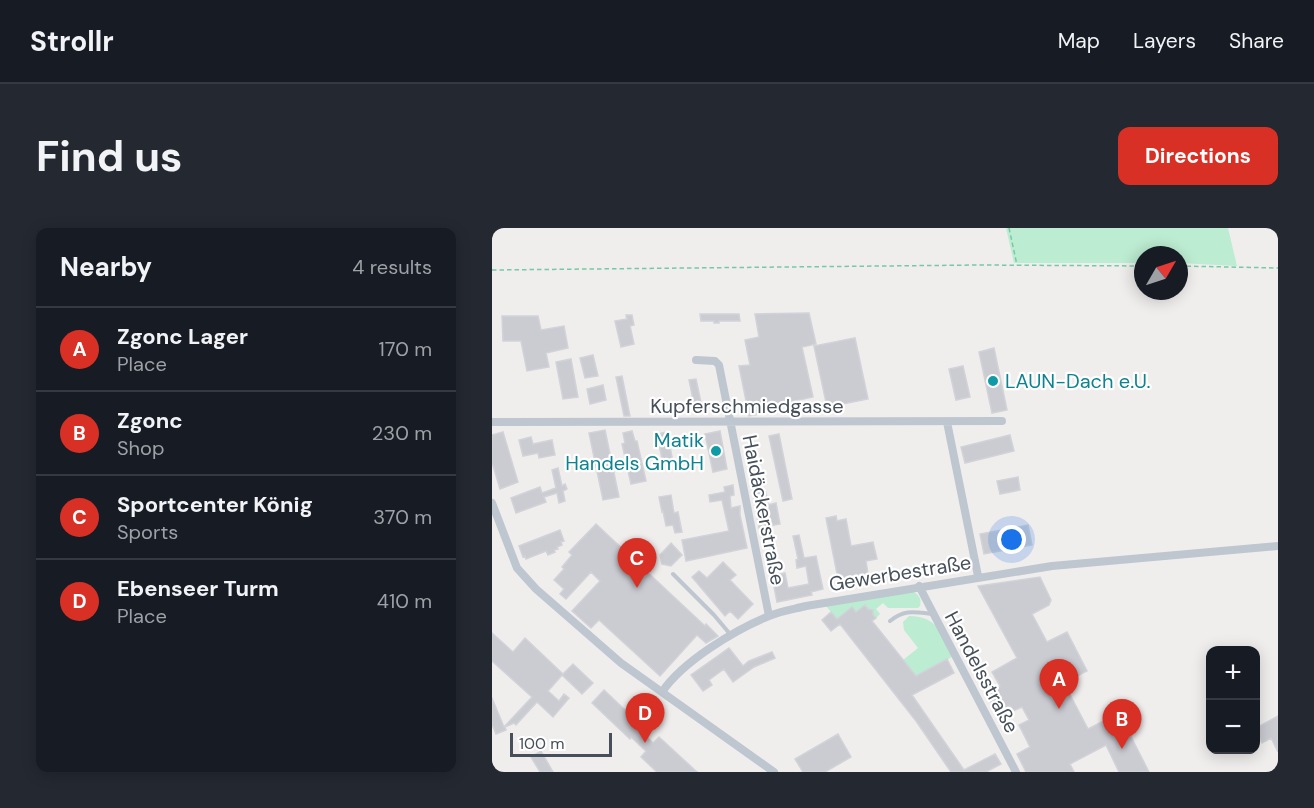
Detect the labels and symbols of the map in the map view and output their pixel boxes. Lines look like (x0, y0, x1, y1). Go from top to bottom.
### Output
north arrow (1134, 246, 1188, 300)
place label: LAUN-Dach e.U. (1005, 368, 1150, 394)
marker: LAUN-Dach e.U. (986, 374, 1000, 388)
street label: Kupferschmiedgasse (650, 393, 844, 419)
place label: Matik Handels GmbH (565, 427, 704, 476)
street label: Haidäckerstraße (737, 433, 791, 587)
marker: Matik Handels GmbH (709, 444, 723, 458)
your location (997, 525, 1026, 554)
pin: C (618, 538, 656, 588)
street label: Gewerbestraße (827, 549, 973, 597)
street label: Handelsstraße (939, 607, 1025, 737)
pin: A (1040, 660, 1078, 709)
pin: D (626, 694, 664, 743)
pin: B (1102, 700, 1142, 749)
scale bar (510, 730, 612, 758)

